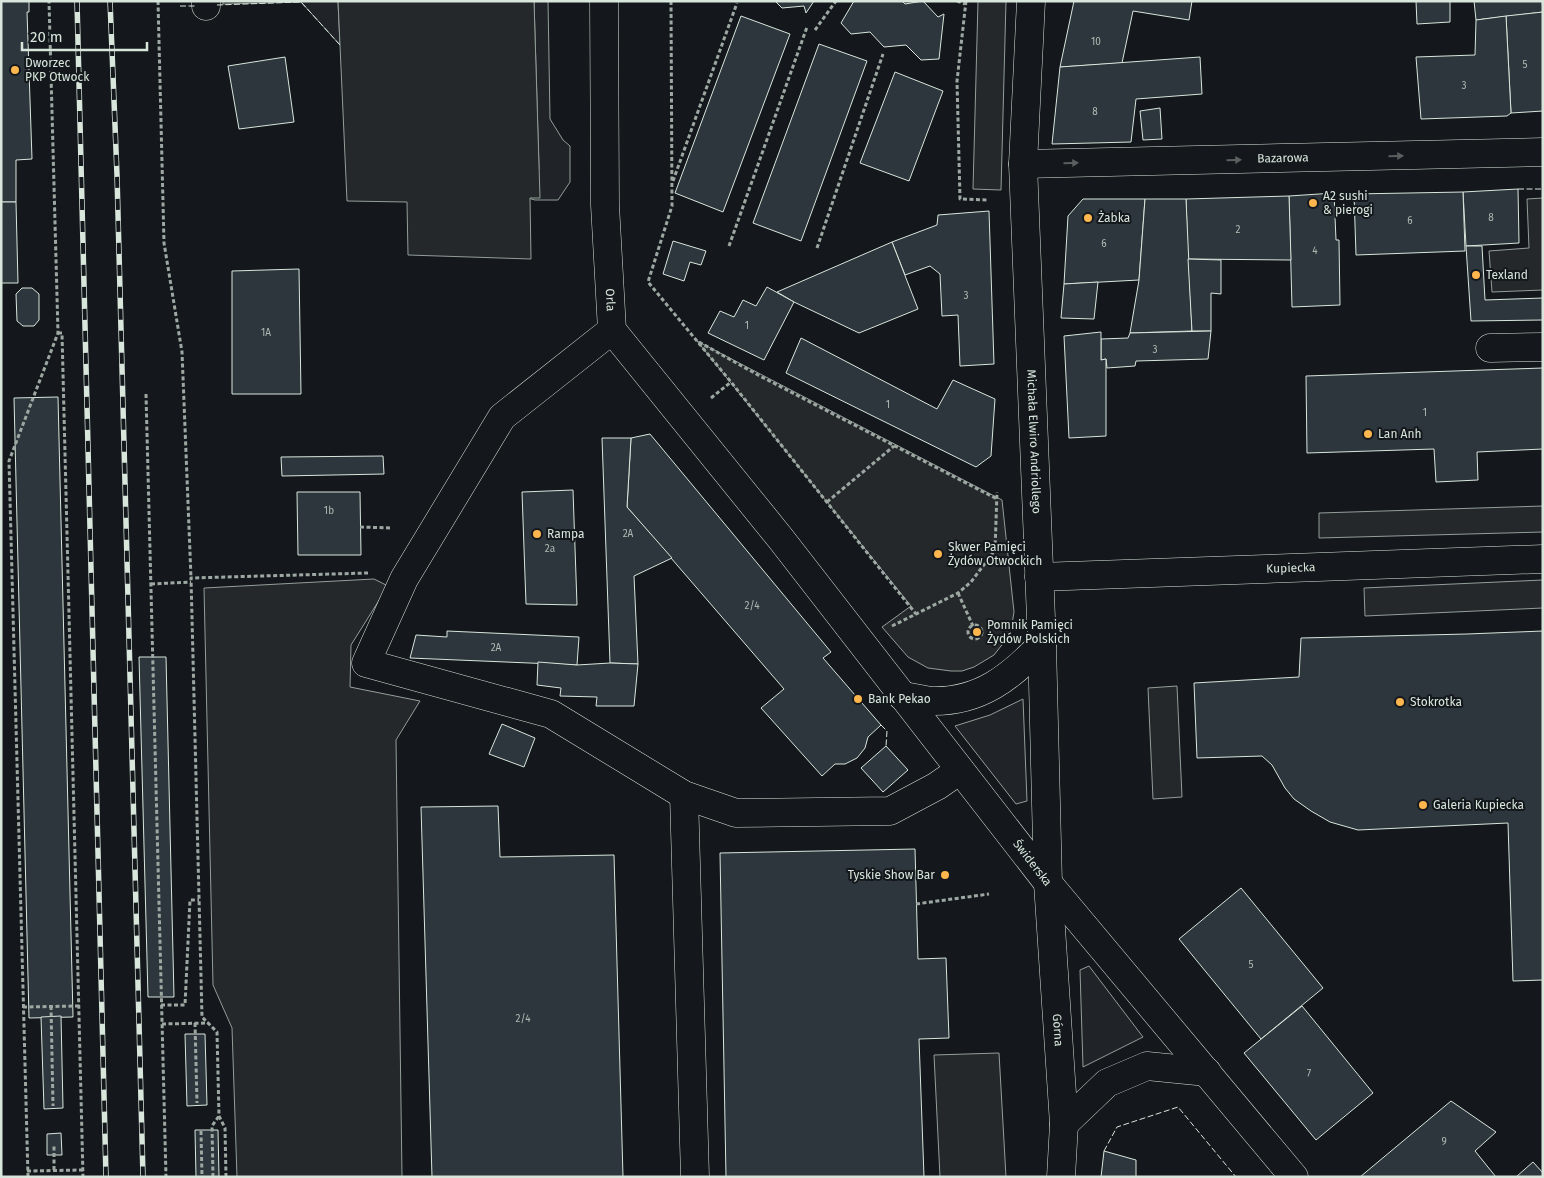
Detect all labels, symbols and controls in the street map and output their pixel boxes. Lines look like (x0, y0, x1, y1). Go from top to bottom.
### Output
scale bar (22, 20, 148, 52)
text: 20 m (30, 28, 63, 46)
house number: 10 (1091, 36, 1101, 48)
place label: Dworzec PKP Otwock (25, 56, 90, 84)
house number: 5 (1522, 59, 1528, 71)
marker: Dworzec PKP Otwock (9, 64, 21, 76)
house number: 3 (1462, 80, 1467, 92)
house number: 8 (1092, 106, 1098, 118)
street label: Bazarowa (1257, 150, 1309, 166)
one-way arrow (1389, 152, 1405, 160)
one-way arrow (1226, 155, 1242, 163)
one-way arrow (1064, 159, 1080, 167)
place label: A2 sushi & pierogi (1323, 189, 1373, 217)
marker: A2 sushi & pierogi (1307, 197, 1319, 209)
place label: Żabka (1098, 210, 1130, 225)
marker: Żabka (1082, 212, 1094, 224)
house number: 8 (1488, 212, 1494, 224)
house number: 6 (1407, 215, 1413, 227)
house number: 2 (1236, 224, 1241, 236)
house number: 6 (1101, 238, 1107, 250)
house number: 4 (1312, 245, 1318, 257)
place label: Texland (1486, 268, 1528, 282)
marker: Texland (1470, 269, 1482, 281)
street label: Orla (603, 288, 618, 312)
house number: 3 (964, 290, 969, 302)
house number: 1 (745, 320, 749, 332)
house number: 1A (261, 327, 271, 339)
house number: 3 (1153, 344, 1158, 356)
street label: Michała Elwiro Andriollego (1024, 369, 1044, 514)
house number: 1 (886, 399, 890, 411)
house number: 1 (1423, 407, 1427, 419)
place label: Lan Anh (1378, 427, 1422, 441)
marker: Lan Anh (1362, 428, 1374, 440)
house number: 1b (324, 505, 334, 517)
place label: Rampa (547, 527, 585, 541)
marker: Rampa (531, 528, 543, 540)
house number: 2A (623, 528, 634, 540)
place label: Skwer Pamięci Żydów Otwockich (948, 540, 1042, 568)
house number: 2a (545, 543, 555, 555)
marker: Skwer Pamięci Żydów Otwockich (932, 548, 944, 560)
street label: Kupiecka (1266, 560, 1316, 576)
house number: 2/4 (745, 600, 760, 612)
place label: Pomnik Pamięci Żydów Polskich (987, 618, 1073, 646)
marker: Pomnik Pamięci Żydów Polskich (971, 626, 983, 638)
house number: 2A (491, 642, 502, 654)
place label: Bank Pekao (868, 692, 931, 706)
marker: Bank Pekao (852, 693, 864, 705)
place label: Stokrotka (1410, 695, 1462, 709)
marker: Stokrotka (1394, 696, 1406, 708)
place label: Galeria Kupiecka (1433, 798, 1524, 812)
marker: Galeria Kupiecka (1417, 799, 1429, 811)
street label: Świderska (1010, 836, 1055, 889)
place label: Tyskie Show Bar (848, 868, 935, 882)
marker: Tyskie Show Bar (939, 869, 951, 881)
house number: 5 (1248, 959, 1254, 971)
house number: 2/4 (516, 1013, 531, 1025)
street label: Górna (1050, 1013, 1066, 1047)
house number: 7 (1307, 1068, 1312, 1080)
house number: 9 (1441, 1136, 1447, 1148)

